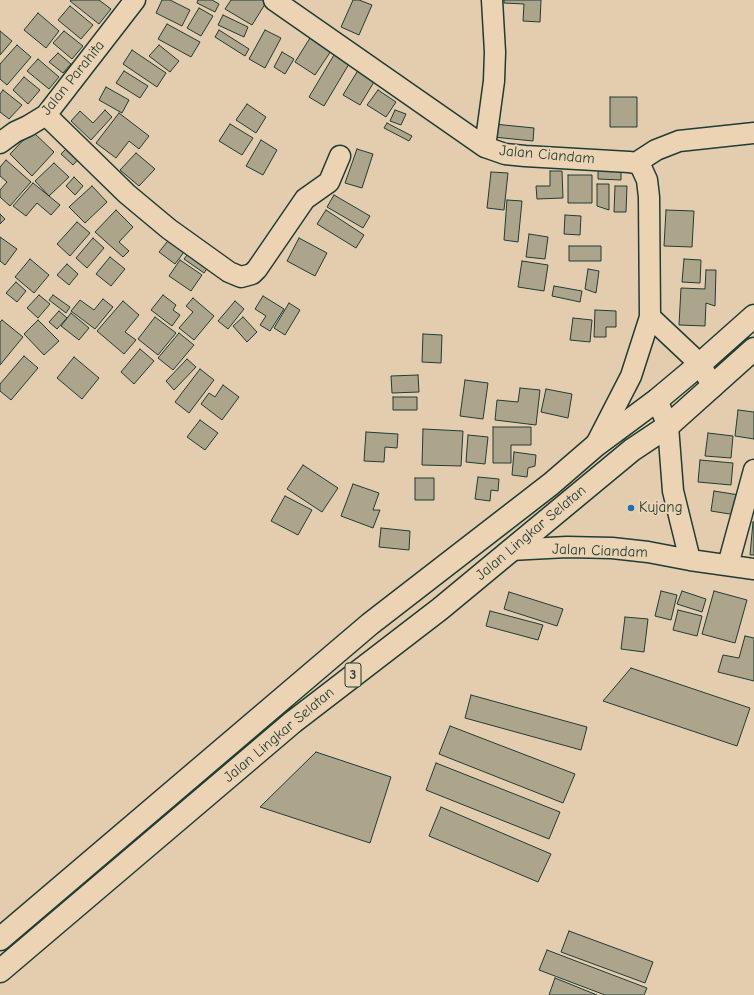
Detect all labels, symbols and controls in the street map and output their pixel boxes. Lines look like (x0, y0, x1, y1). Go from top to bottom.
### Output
street label: Jalan Parahita (37, 37, 109, 119)
street label: Jalan Ciandam (499, 142, 595, 168)
street label: Jalan Lingkar Selatan (472, 482, 590, 584)
place label: Kujang (639, 499, 683, 517)
marker: Kujang (626, 503, 636, 513)
street label: Jalan Ciandam (552, 540, 648, 562)
road number: 3 (345, 663, 361, 687)
street label: Jalan Lingkar Selatan (220, 684, 338, 786)

